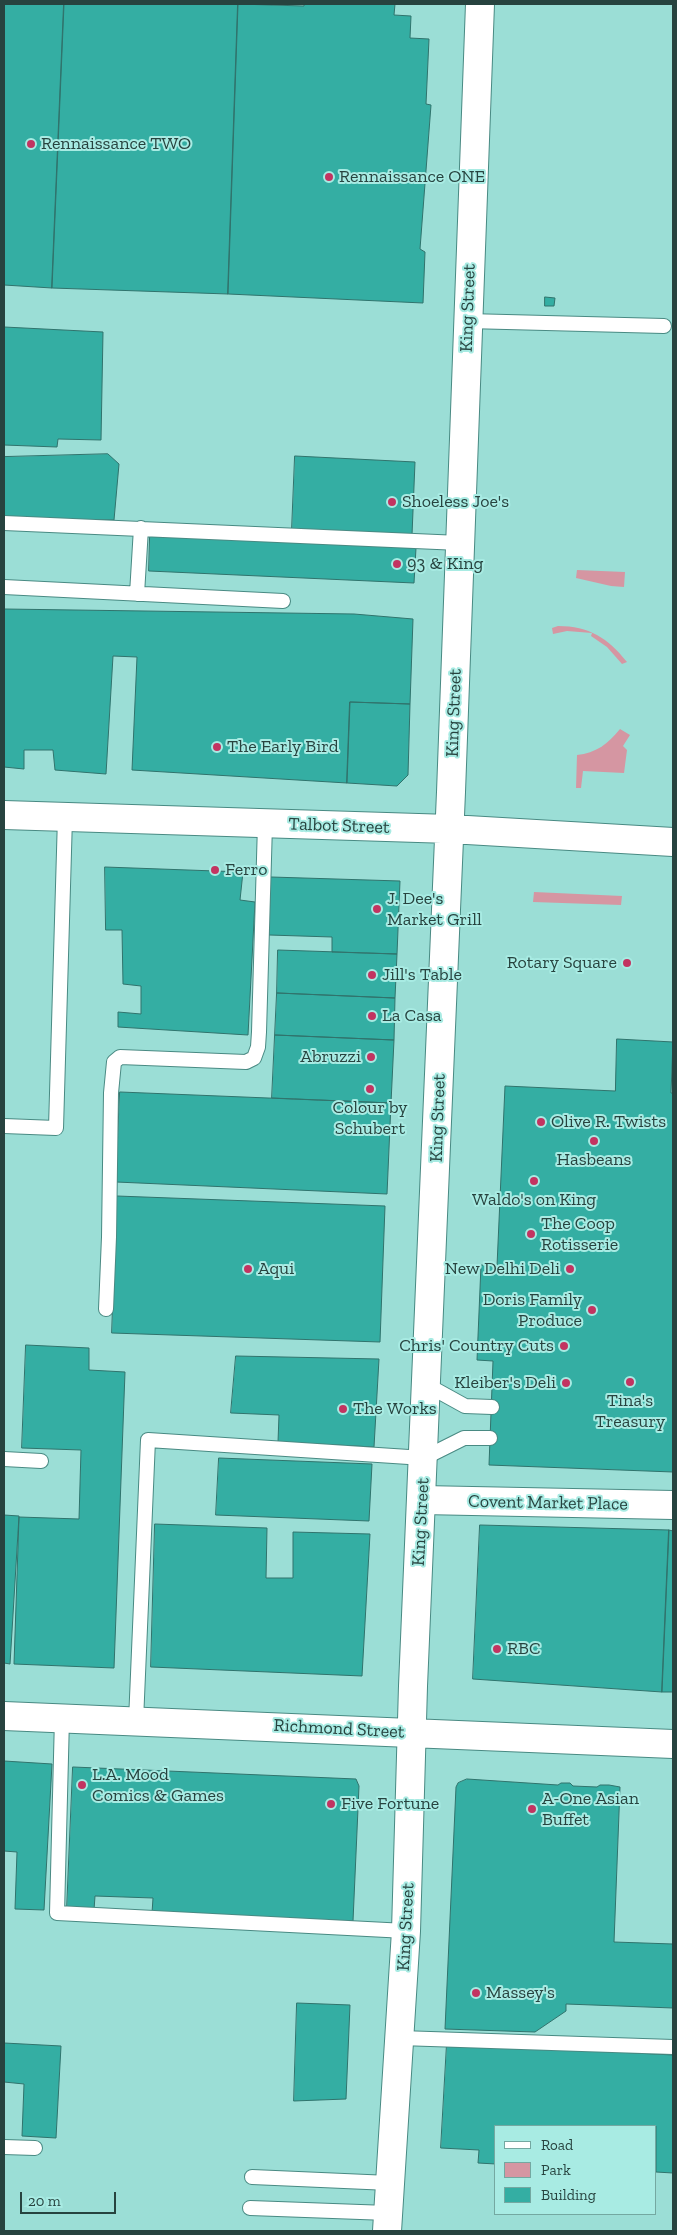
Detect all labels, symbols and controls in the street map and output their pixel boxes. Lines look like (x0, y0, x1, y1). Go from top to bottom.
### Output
place label: Rennaissance TWO (41, 133, 191, 155)
marker: Rennaissance TWO (25, 138, 37, 150)
place label: Rennaissance ONE (339, 166, 485, 188)
marker: Rennaissance ONE (323, 171, 335, 183)
street label: King Street (456, 264, 480, 352)
place label: Shoeless Joe's (402, 491, 509, 513)
marker: Shoeless Joe's (386, 496, 398, 508)
place label: 93 & King (407, 553, 483, 575)
marker: 93 & King (391, 558, 403, 570)
street label: King Street (442, 669, 466, 757)
place label: The Early Bird (227, 736, 339, 758)
marker: The Early Bird (211, 741, 223, 753)
street label: Talbot Street (288, 813, 390, 839)
place label: Ferro (225, 859, 267, 881)
marker: Ferro (209, 864, 221, 876)
place label: J. Dee's Market Grill (387, 888, 482, 931)
marker: J. Dee's Market Grill (371, 903, 383, 915)
place label: Rotary Square (507, 952, 617, 974)
marker: Rotary Square (621, 957, 633, 969)
place label: Jill's Table (382, 964, 462, 986)
marker: Jill's Table (366, 969, 378, 981)
place label: La Casa (382, 1005, 441, 1027)
marker: La Casa (366, 1010, 378, 1022)
place label: Abruzzi (300, 1046, 361, 1068)
marker: Abruzzi (365, 1051, 377, 1063)
street label: King Street (426, 1074, 450, 1162)
marker: Colour by Schubert (364, 1083, 376, 1095)
place label: Colour by Schubert (332, 1097, 408, 1140)
place label: Olive R. Twists (551, 1111, 666, 1133)
marker: Olive R. Twists (535, 1116, 547, 1128)
marker: Hasbeans (588, 1135, 600, 1147)
place label: Hasbeans (557, 1149, 631, 1171)
marker: Waldo's on King (528, 1175, 540, 1187)
place label: Waldo's on King (472, 1189, 596, 1211)
place label: The Coop Rotisserie (541, 1213, 618, 1256)
marker: The Coop Rotisserie (525, 1228, 537, 1240)
place label: Aqui (258, 1258, 294, 1280)
place label: New Delhi Deli (445, 1258, 560, 1280)
marker: Aqui (242, 1263, 254, 1275)
marker: New Delhi Deli (564, 1263, 576, 1275)
place label: Doris Family Produce (483, 1289, 582, 1332)
marker: Doris Family Produce (586, 1304, 598, 1316)
place label: Chris' Country Cuts (399, 1335, 554, 1357)
marker: Chris' Country Cuts (558, 1340, 570, 1352)
place label: Kleiber's Deli (454, 1372, 556, 1394)
marker: Tina's Treasury (624, 1376, 636, 1388)
marker: Kleiber's Deli (560, 1377, 572, 1389)
place label: Tina's Treasury (595, 1390, 665, 1432)
place label: The Works (353, 1398, 437, 1420)
marker: The Works (337, 1403, 349, 1415)
street label: King Street (408, 1477, 434, 1567)
street label: Covent Market Place (468, 1491, 628, 1515)
place label: RBC (507, 1638, 541, 1660)
marker: RBC (491, 1643, 503, 1655)
street label: Richmond Street (273, 1715, 405, 1743)
place label: L.A. Mood Comics & Games (92, 1764, 224, 1806)
marker: L.A. Mood Comics & Games (76, 1779, 88, 1791)
place label: A-One Asian Buffet (542, 1788, 639, 1830)
place label: Five Fortune (341, 1793, 439, 1815)
marker: Five Fortune (325, 1798, 337, 1810)
marker: A-One Asian Buffet (526, 1803, 538, 1815)
street label: King Street (393, 1882, 419, 1972)
place label: Massey's (486, 1982, 555, 2004)
marker: Massey's (470, 1987, 482, 1999)
legend (494, 2125, 657, 2215)
text: Road (541, 2136, 573, 2154)
text: Park (541, 2161, 571, 2179)
scale bar (22, 2182, 119, 2214)
text: Building (541, 2186, 596, 2204)
text: 20 m (28, 2192, 61, 2210)

